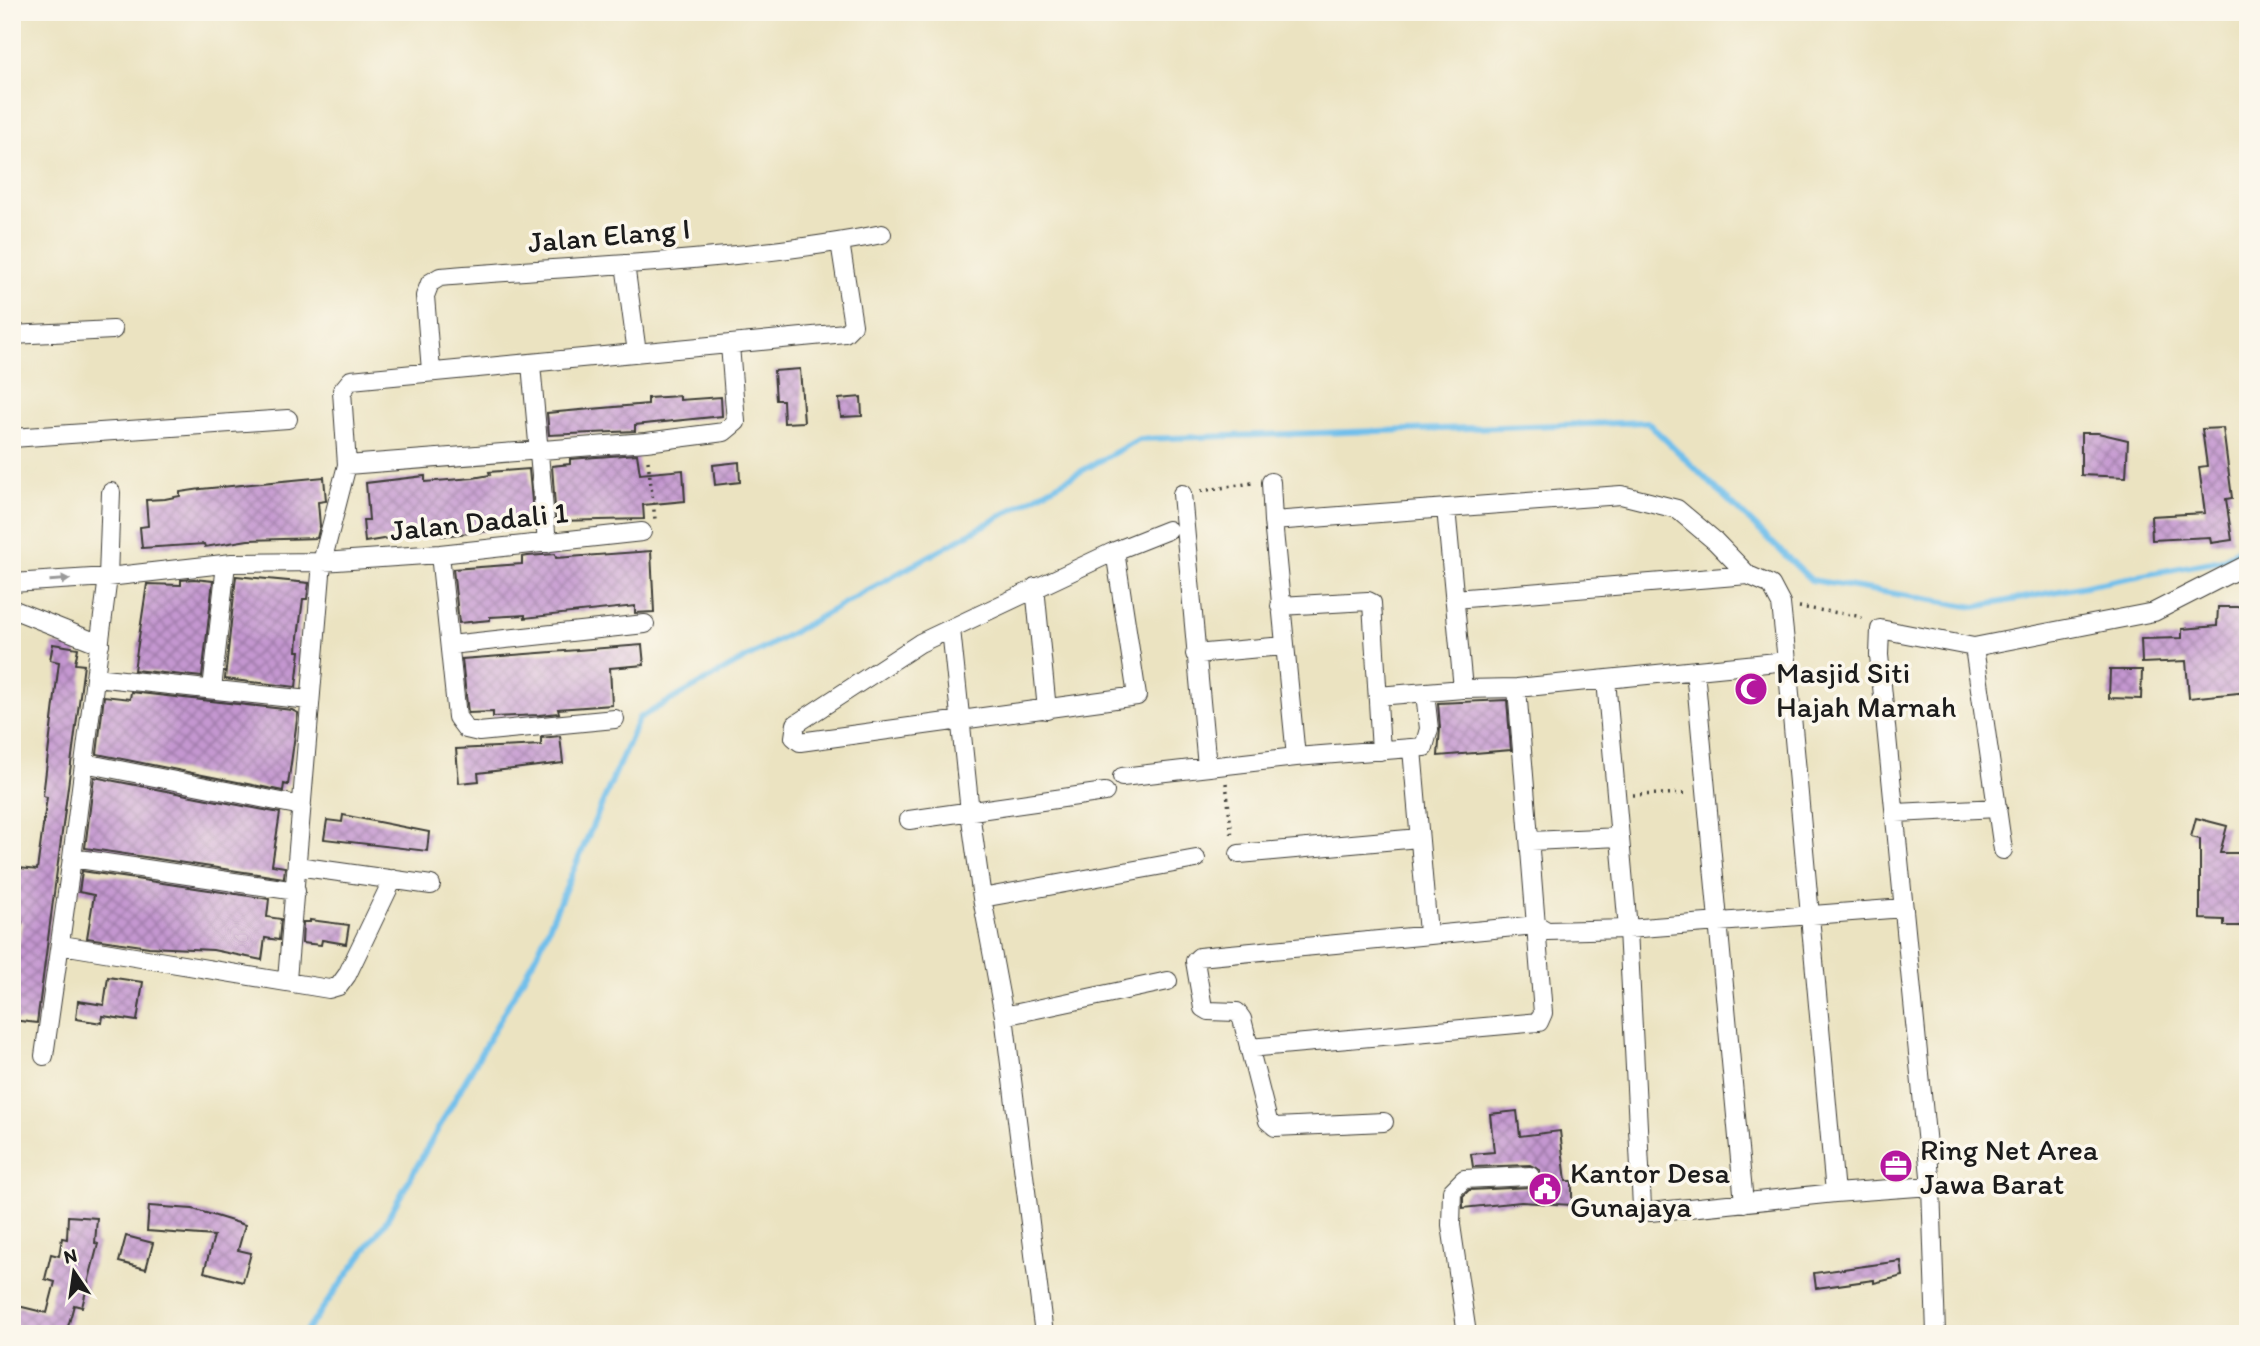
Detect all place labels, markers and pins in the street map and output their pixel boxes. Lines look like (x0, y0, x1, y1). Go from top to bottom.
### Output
place label: Masjid Siti Hajah Marnah (1776, 654, 1956, 725)
mosque icon: Masjid Siti Hajah Marnah (1732, 670, 1770, 708)
place label: Ring Net Area Jawa Barat (1920, 1131, 2099, 1202)
office icon: Ring Net Area Jawa Barat (1877, 1147, 1915, 1185)
place label: Kantor Desa Gunajaya (1570, 1154, 1731, 1225)
public building icon: Kantor Desa Gunajaya (1526, 1170, 1564, 1208)

